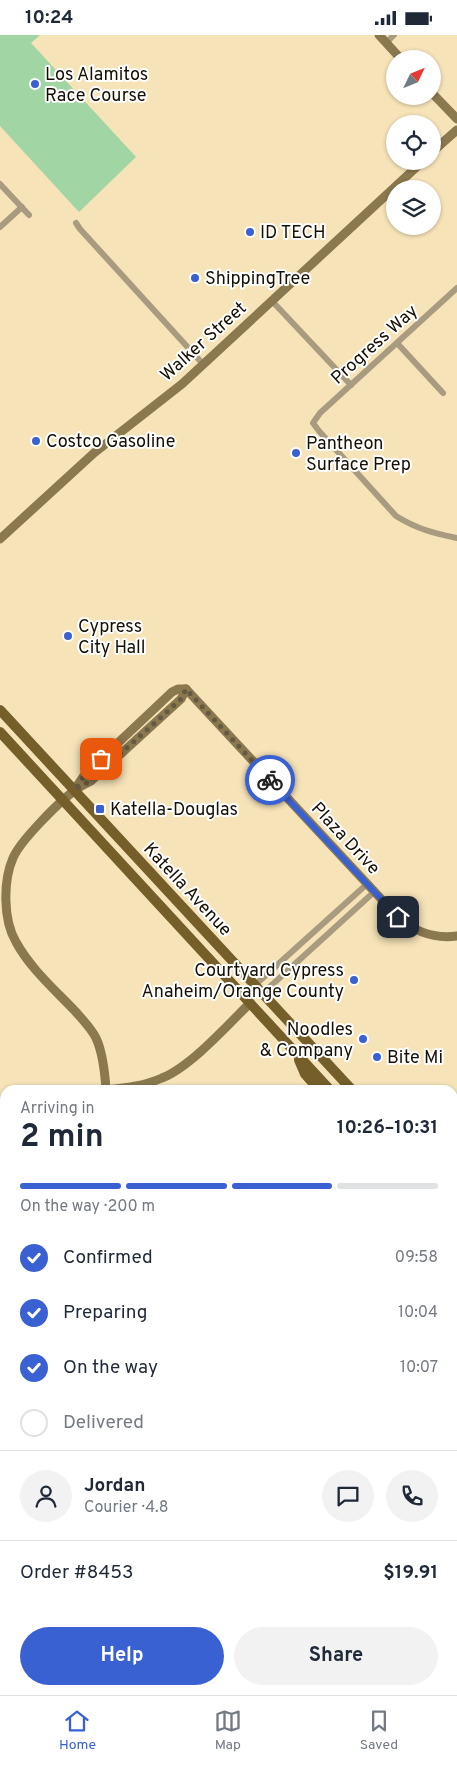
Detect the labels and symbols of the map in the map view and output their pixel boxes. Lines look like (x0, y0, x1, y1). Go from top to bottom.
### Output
north arrow (386, 50, 441, 105)
place label: Los Alamitos Race Course (45, 64, 148, 108)
marker: Los Alamitos Race Course (29, 78, 41, 90)
place label: ID TECH (260, 222, 326, 245)
marker: ID TECH (244, 226, 256, 238)
place label: ShippingTree (205, 268, 310, 291)
marker: ShippingTree (189, 272, 201, 284)
street label: Walker Street (156, 297, 252, 387)
street label: Progress Way (327, 300, 423, 390)
place label: Costco Gasoline (46, 431, 175, 454)
place label: Pantheon Surface Prep (306, 433, 411, 477)
marker: Costco Gasoline (30, 435, 42, 447)
marker: Pantheon Surface Prep (290, 447, 302, 459)
place label: Cypress City Hall (78, 616, 145, 660)
marker: Cypress City Hall (62, 630, 74, 642)
pin (80, 738, 122, 780)
courier (245, 755, 295, 805)
street label: Plaza Drive (305, 798, 384, 880)
place label: Katella-Douglas (110, 799, 238, 822)
marker: Katella-Douglas (94, 803, 106, 815)
street label: Katella Avenue (138, 838, 236, 942)
pin (377, 896, 419, 938)
place label: Courtyard Cypress Anaheim/Orange County (142, 960, 344, 1004)
marker: Courtyard Cypress Anaheim/Orange County (348, 974, 360, 986)
place label: Noodles & Company (260, 1019, 353, 1063)
marker: Noodles & Company (357, 1033, 369, 1045)
place label: Bite Mi (387, 1047, 443, 1070)
marker: Bite Mi (371, 1051, 383, 1063)

